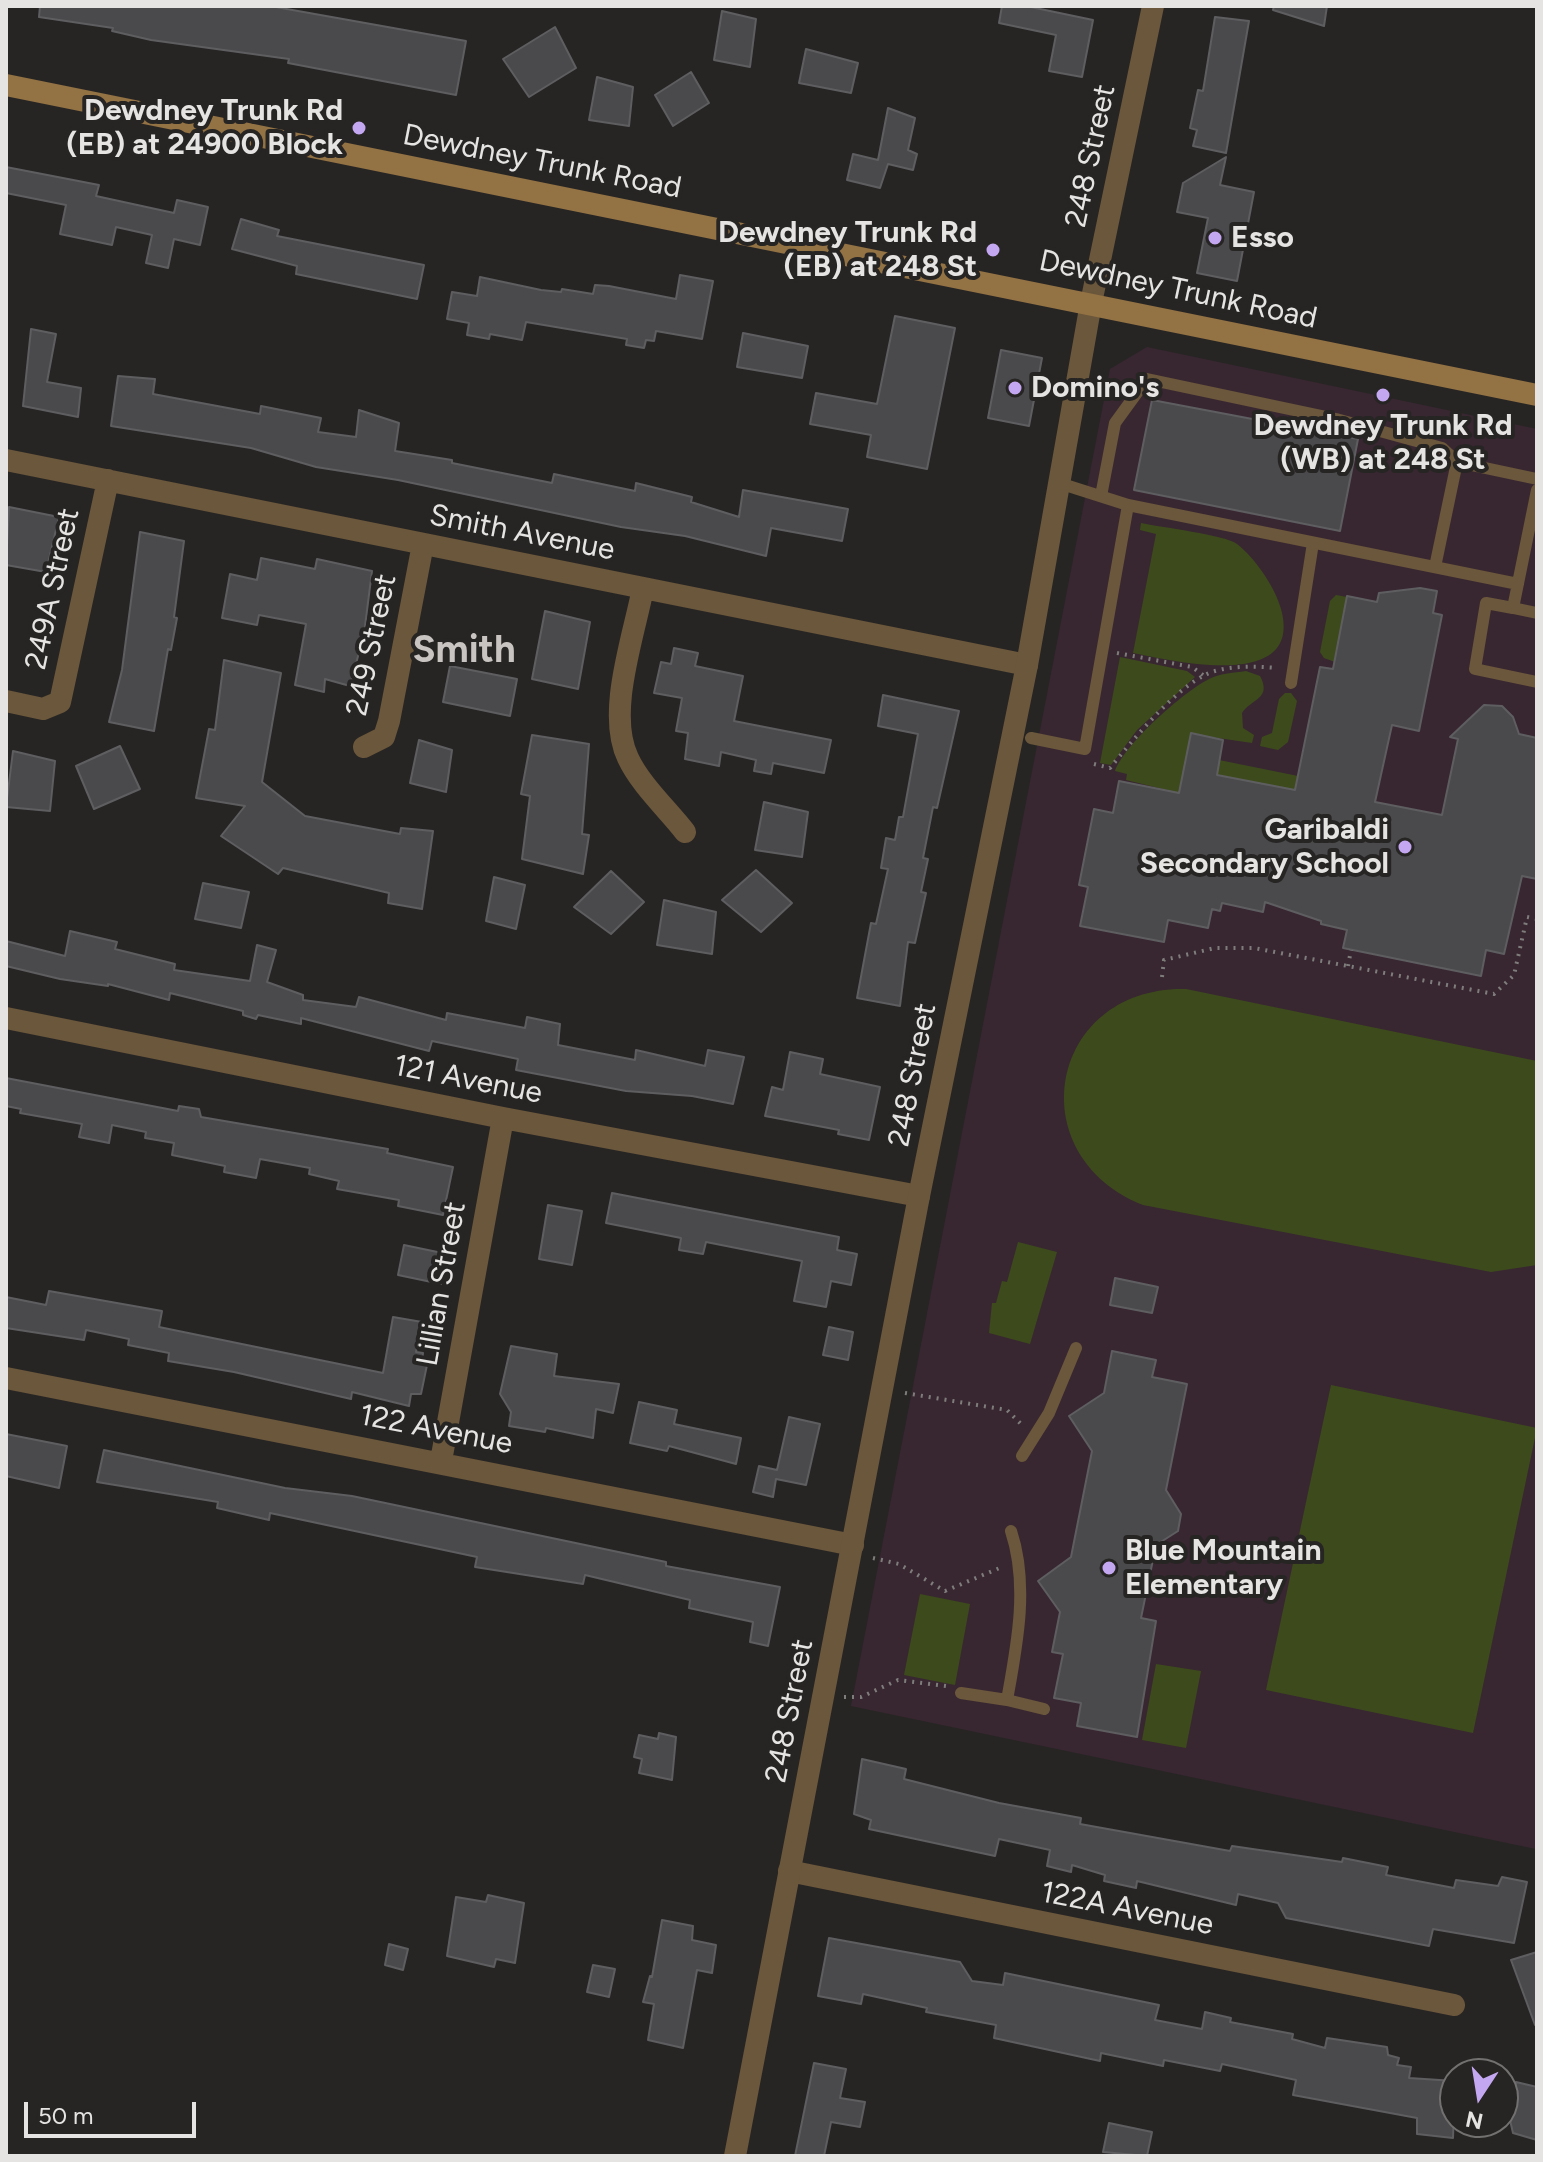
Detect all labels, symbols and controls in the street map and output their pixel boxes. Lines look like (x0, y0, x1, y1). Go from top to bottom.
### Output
street label: 248 Street (1058, 81, 1124, 231)
place label: Dewdney Trunk Rd (EB) at 24900 Block (66, 93, 343, 164)
street label: Dewdney Trunk Road (400, 117, 684, 207)
marker: Dewdney Trunk Rd (EB) at 24900 Block (350, 119, 368, 137)
place label: Dewdney Trunk Rd (EB) at 248 St (718, 215, 977, 286)
place label: Esso (1231, 220, 1294, 256)
marker: Esso (1206, 229, 1224, 247)
marker: Dewdney Trunk Rd (EB) at 248 St (984, 241, 1002, 259)
street label: Dewdney Trunk Road (1036, 243, 1320, 337)
place label: Domino's (1031, 370, 1159, 406)
marker: Domino's (1006, 379, 1024, 397)
marker: Dewdney Trunk Rd (WB) at 248 St (1374, 386, 1392, 404)
place label: Dewdney Trunk Rd (WB) at 248 St (1253, 408, 1513, 478)
street label: Smith Avenue (426, 497, 618, 569)
street label: 249A Street (18, 505, 88, 673)
street label: 249 Street (339, 571, 405, 719)
district label: Smith (412, 628, 516, 674)
place label: Garibaldi Secondary School (1140, 812, 1389, 882)
marker: Garibaldi Secondary School (1396, 838, 1414, 856)
street label: 248 Street (881, 1000, 945, 1150)
street label: 121 Avenue (391, 1048, 545, 1112)
street label: Lillian Street (410, 1199, 474, 1369)
street label: 122 Avenue (357, 1398, 515, 1462)
place label: Blue Mountain Elementary (1125, 1533, 1321, 1604)
marker: Blue Mountain Elementary (1100, 1559, 1118, 1577)
street label: 248 Street (758, 1636, 822, 1786)
street label: 122A Avenue (1038, 1875, 1216, 1943)
north arrow (1439, 2058, 1519, 2138)
scale bar (28, 2086, 200, 2136)
text: 50 m (38, 2101, 94, 2130)
text: N (1463, 2105, 1485, 2135)

